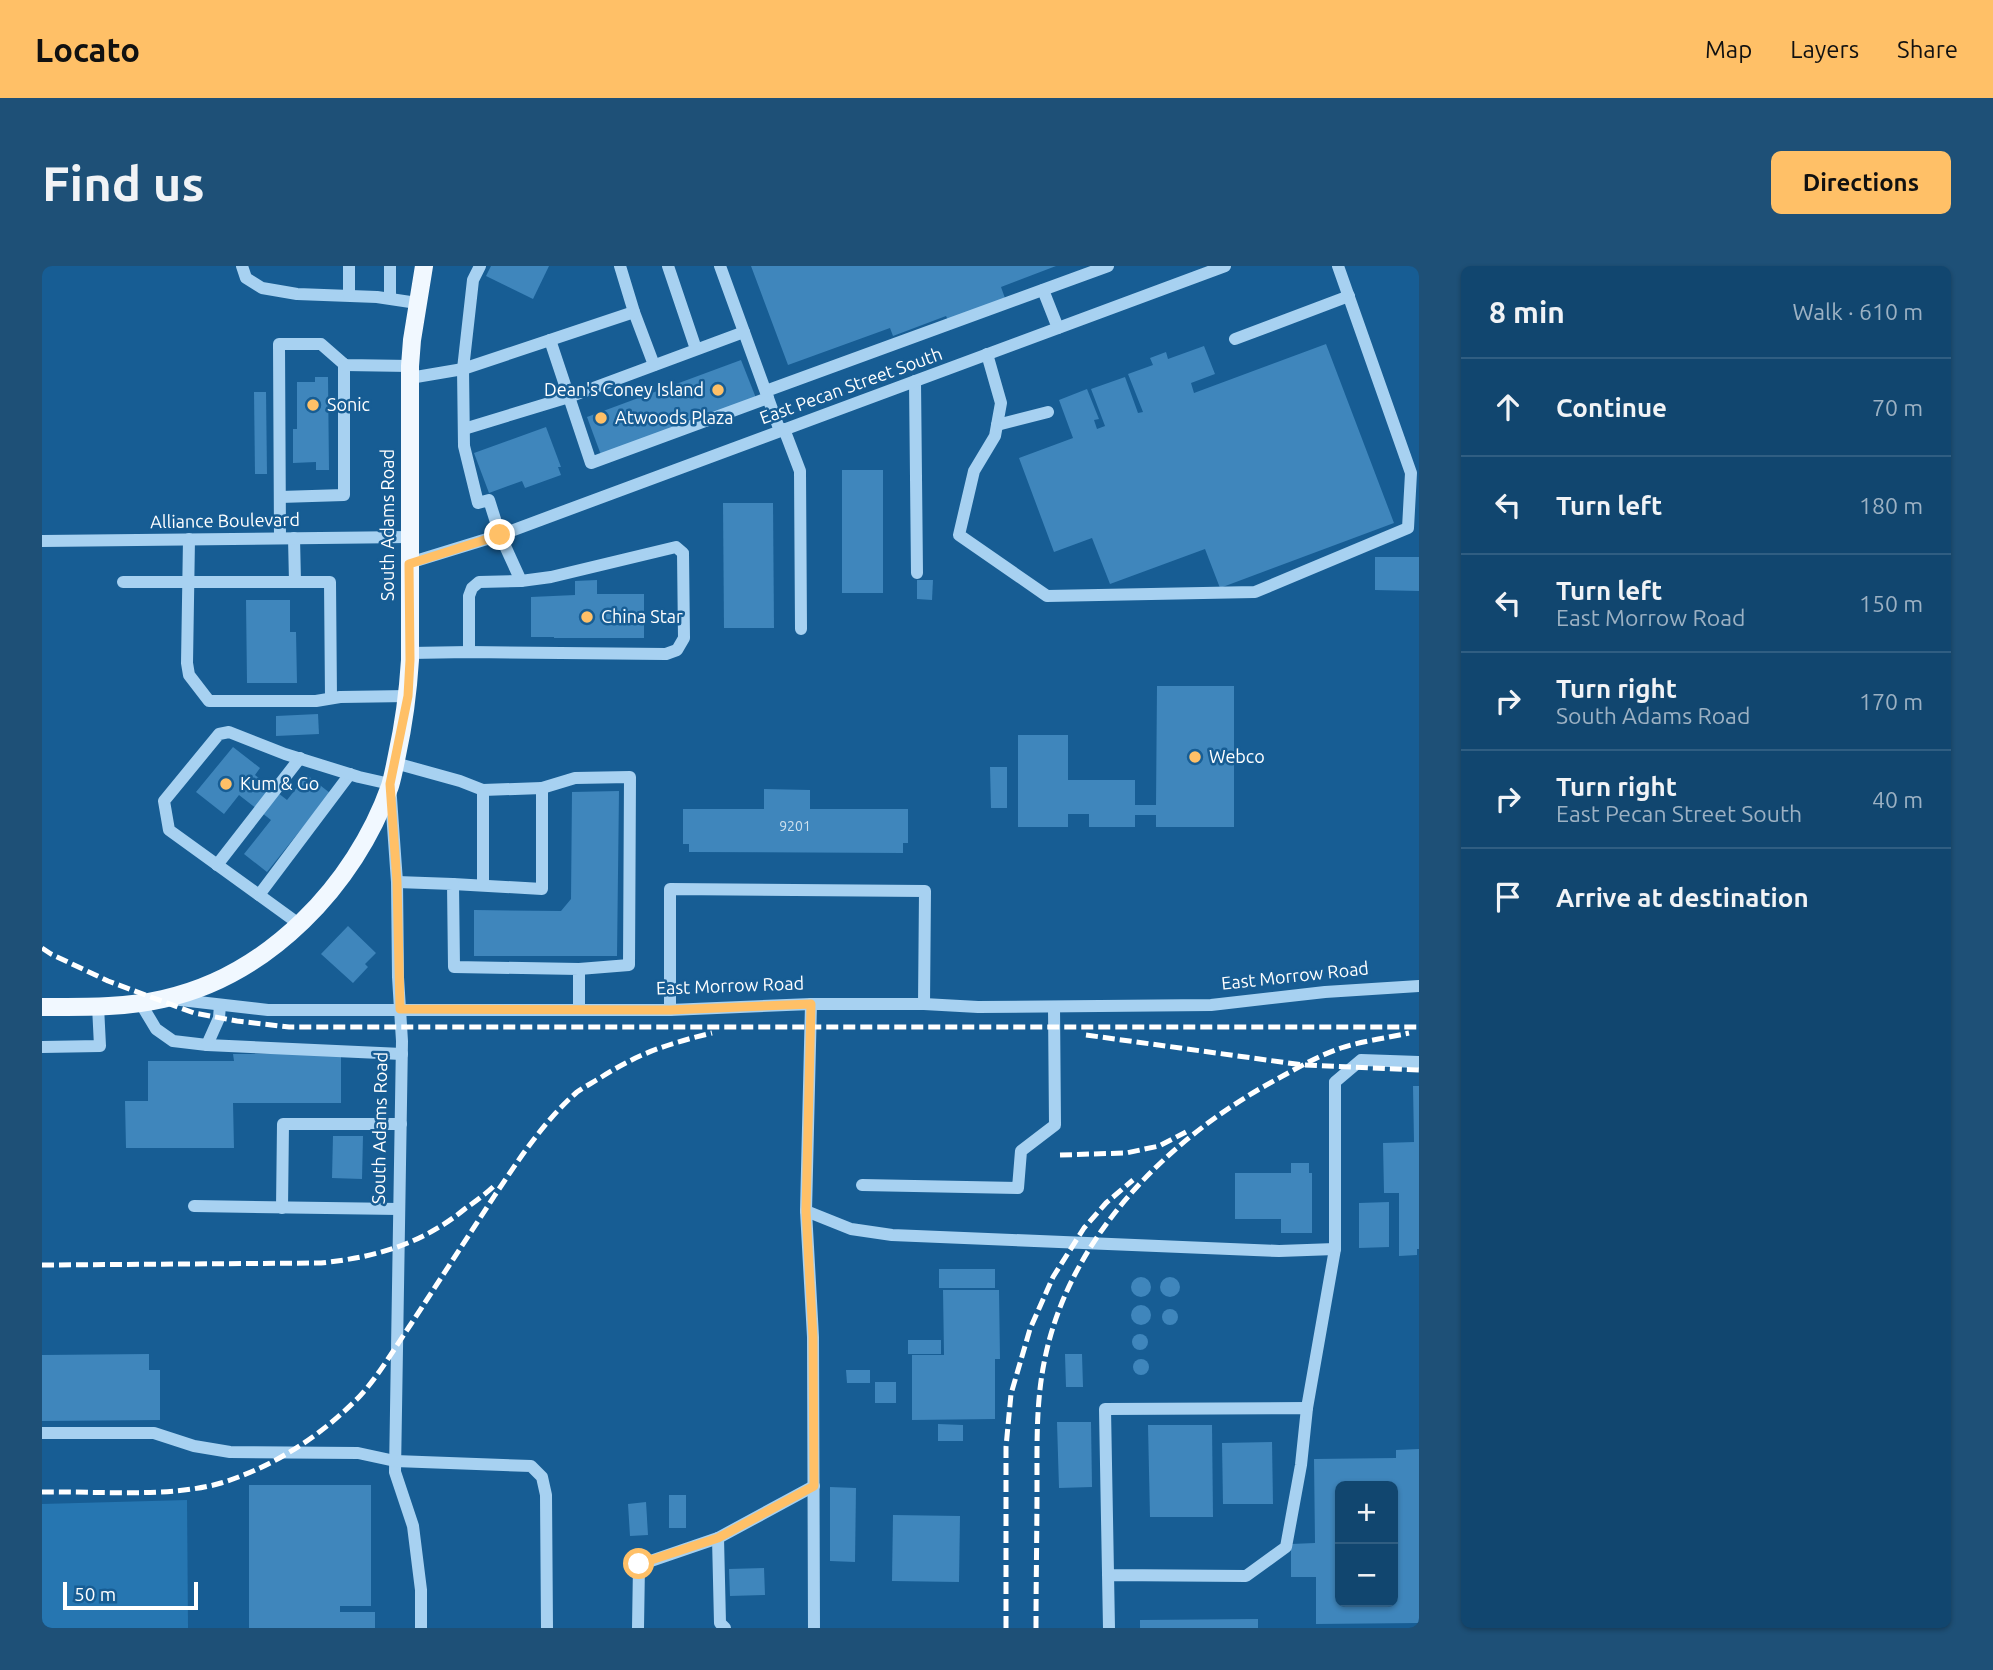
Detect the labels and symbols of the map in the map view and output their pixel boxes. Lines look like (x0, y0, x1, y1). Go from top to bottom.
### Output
street label: East Pecan Street South (757, 343, 945, 427)
place label: Dean's Coney Island (544, 379, 704, 399)
marker: Dean's Coney Island (710, 382, 726, 398)
place label: Sonic (327, 394, 370, 414)
marker: Sonic (305, 397, 321, 413)
place label: Atwoods Plaza (615, 407, 734, 427)
marker: Atwoods Plaza (593, 410, 609, 426)
street label: South Adams Road (377, 449, 397, 601)
street label: Alliance Boulevard (150, 509, 300, 531)
route end (484, 519, 515, 550)
place label: China Star (601, 606, 683, 626)
marker: China Star (579, 609, 595, 625)
place label: Webco (1209, 746, 1265, 766)
marker: Webco (1187, 749, 1203, 765)
place label: Kum & Go (240, 773, 319, 793)
marker: Kum & Go (218, 776, 234, 792)
house number: 9201 (779, 818, 811, 834)
street label: East Morrow Road (1220, 957, 1370, 993)
street label: East Morrow Road (656, 972, 804, 998)
street label: South Adams Road (368, 1052, 390, 1204)
route start (623, 1548, 654, 1579)
scale bar (63, 1579, 198, 1611)

